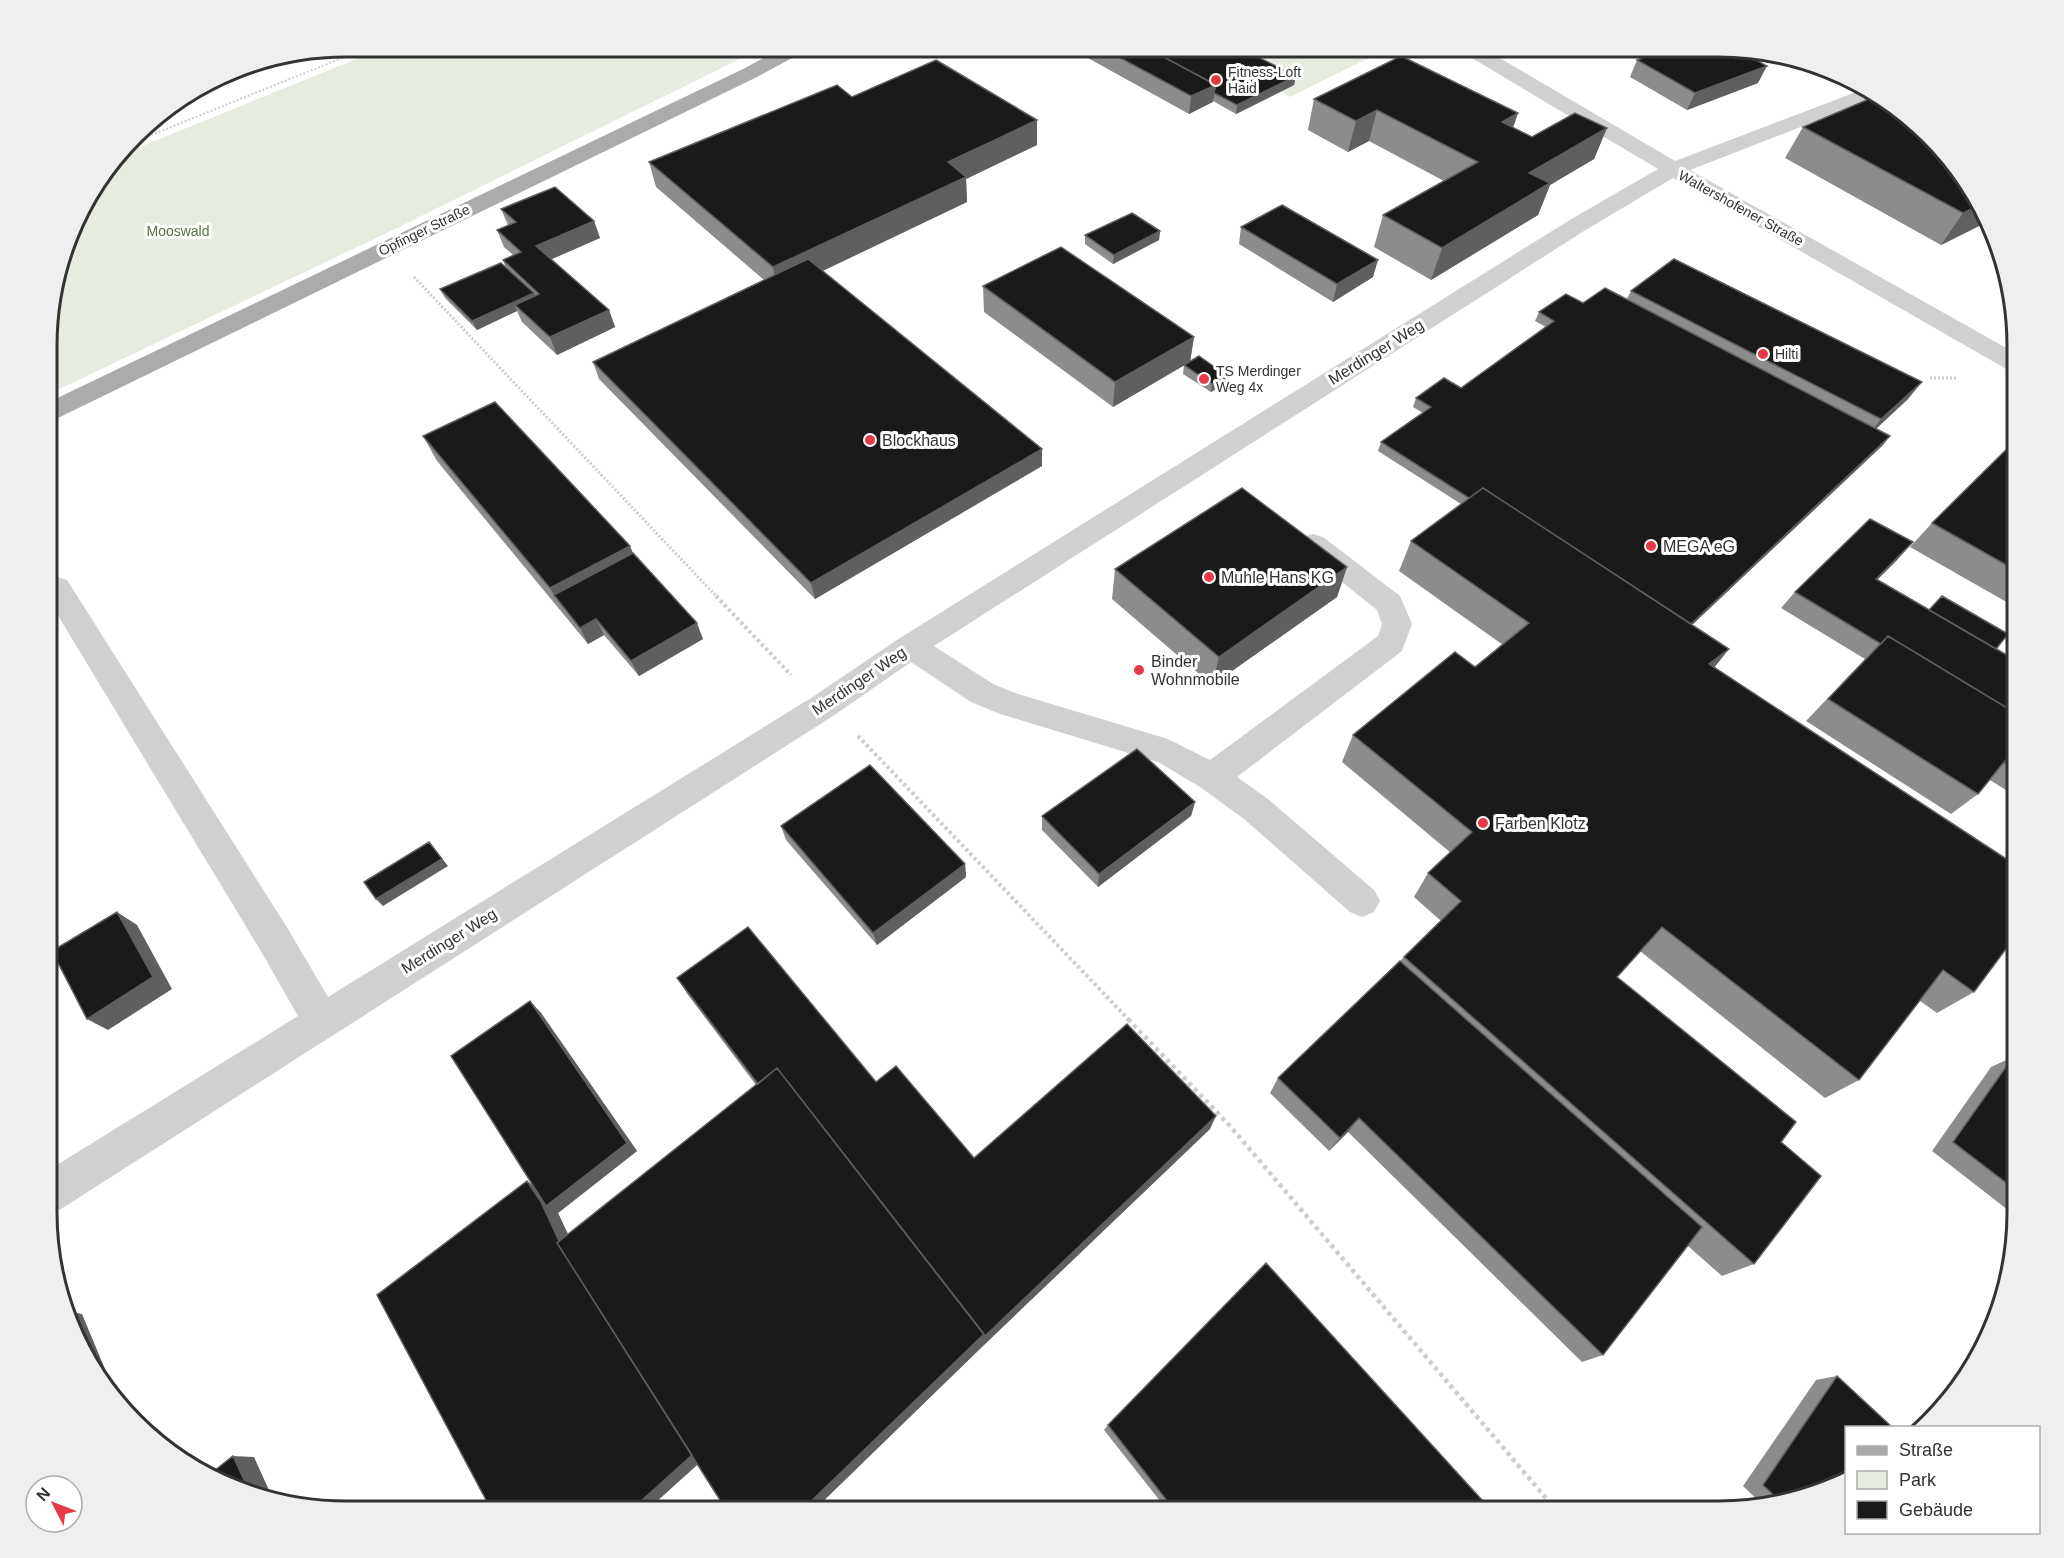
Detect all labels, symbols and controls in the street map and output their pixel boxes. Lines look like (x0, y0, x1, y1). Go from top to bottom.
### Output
place label: Fitness-Loft Haid (1228, 64, 1301, 96)
marker: Fitness-Loft Haid (1209, 73, 1223, 87)
street label: Waltershofener Straße (1676, 167, 1806, 249)
street label: Opfinger Straße (376, 201, 472, 259)
park label: Mooswald (146, 223, 210, 239)
street label: Merdinger Weg (1325, 316, 1427, 388)
place label: Hilti (1775, 346, 1798, 362)
marker: Hilti (1756, 347, 1770, 361)
place label: TS Merdinger Weg 4x (1216, 363, 1301, 395)
marker: TS Merdinger Weg 4x (1197, 372, 1211, 386)
place label: Blockhaus (882, 432, 956, 449)
marker: Blockhaus (863, 433, 877, 447)
place label: MEGA eG (1663, 538, 1735, 555)
marker: MEGA eG (1644, 539, 1658, 553)
place label: Muhle Hans KG (1221, 569, 1334, 586)
marker: Muhle Hans KG (1202, 570, 1216, 584)
street label: Merdinger Weg (809, 643, 909, 719)
place label: Binder Wohnmobile (1151, 653, 1240, 688)
marker: Binder Wohnmobile (1132, 663, 1146, 677)
place label: Farben Klotz (1495, 815, 1586, 832)
marker: Farben Klotz (1476, 816, 1490, 830)
street label: Merdinger Weg (398, 905, 500, 977)
legend (1845, 1426, 2040, 1534)
text: Straße (1899, 1440, 1953, 1460)
text: Park (1899, 1470, 1937, 1490)
north arrow (24, 1474, 84, 1534)
text: N (33, 1484, 53, 1504)
text: Gebäude (1899, 1500, 1973, 1520)

